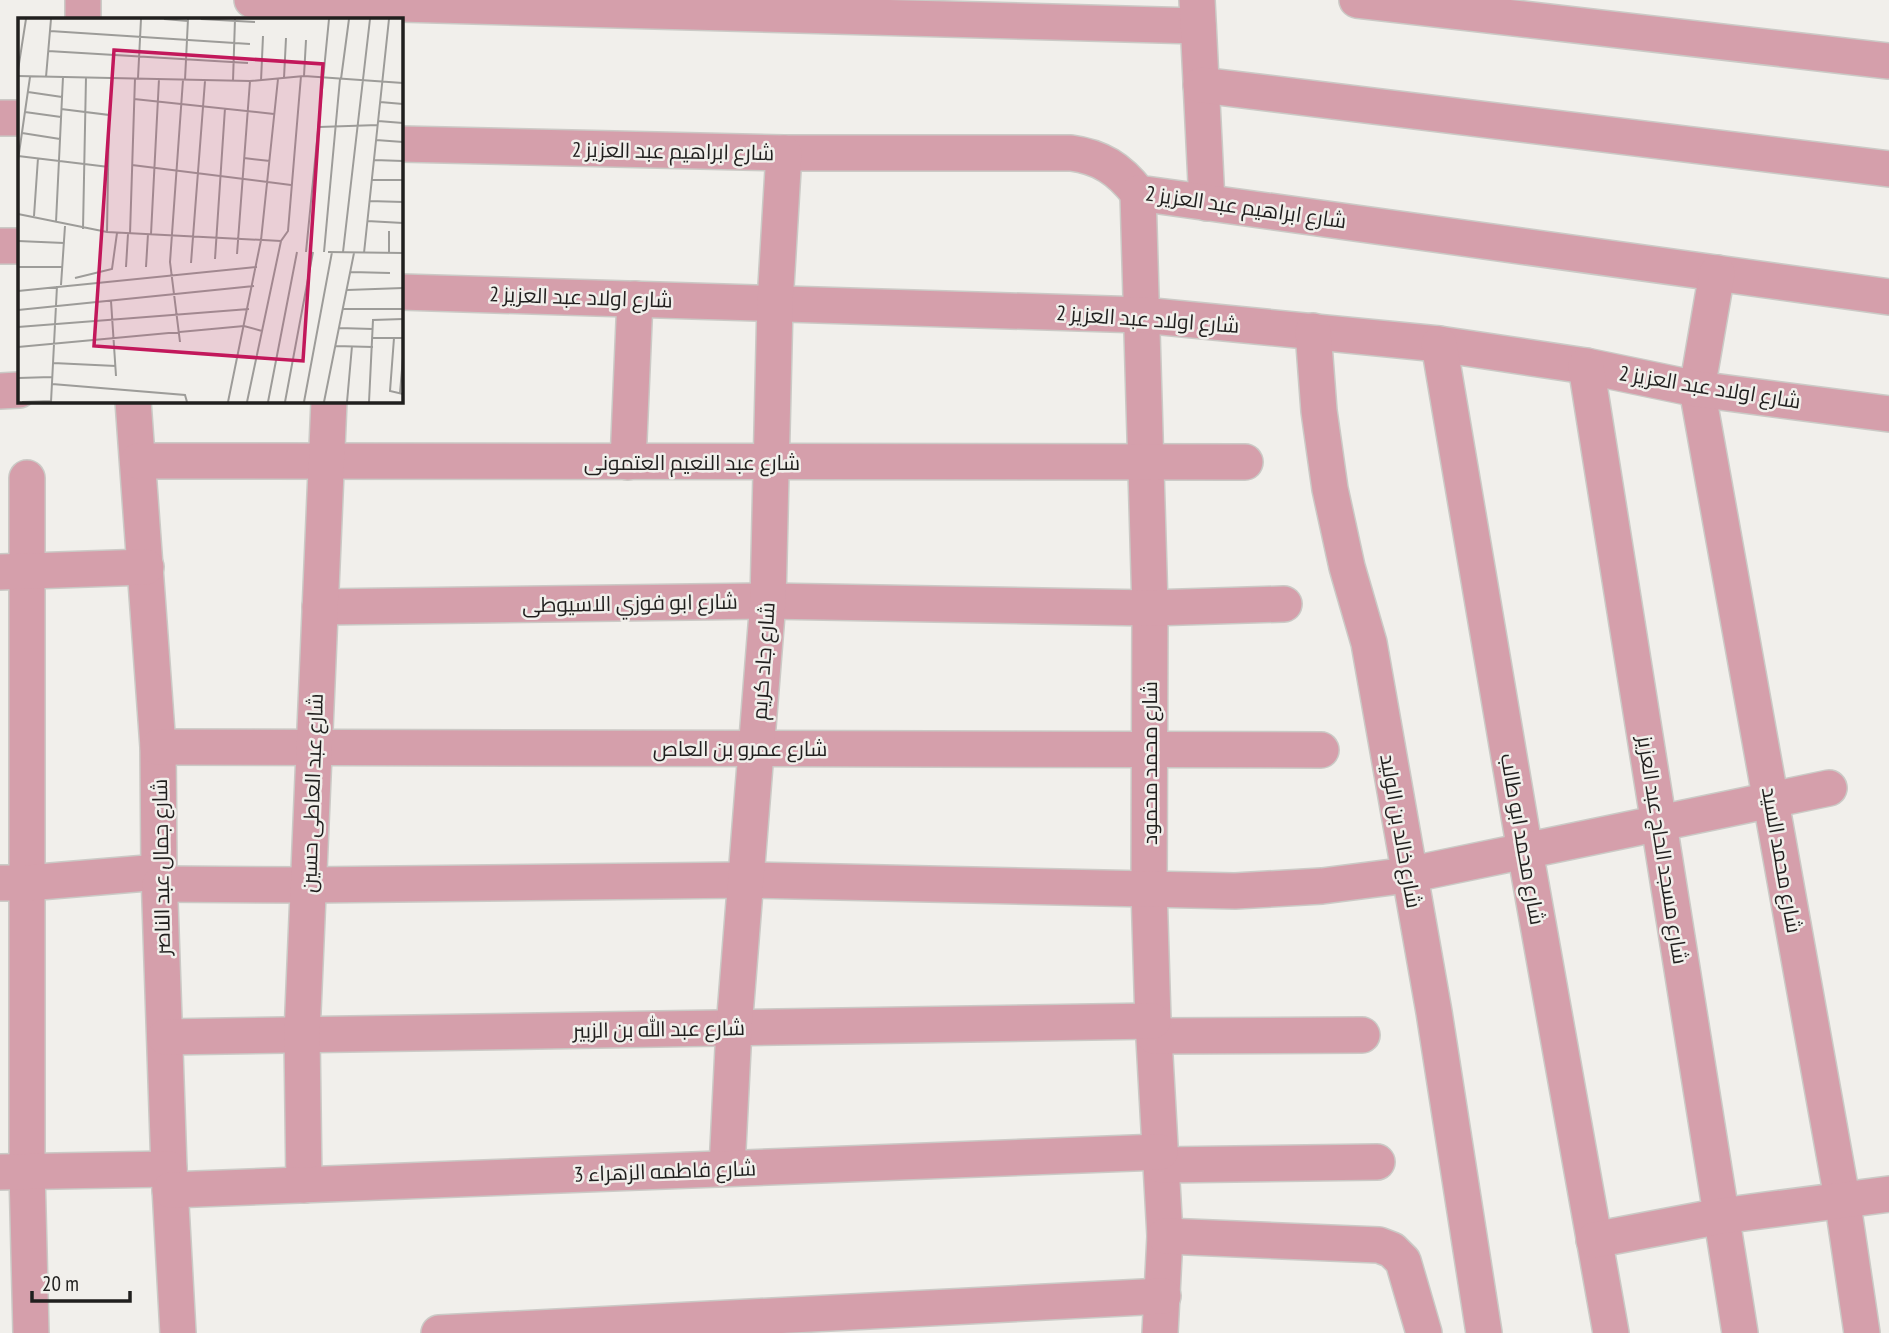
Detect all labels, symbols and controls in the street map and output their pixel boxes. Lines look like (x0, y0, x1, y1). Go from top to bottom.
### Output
inset map (18, 18, 402, 402)
street label: شارع ابراهيم عبد العزيز 2 (572, 136, 774, 167)
street label: شارع ابراهيم عبد العزيز 2 (1144, 180, 1348, 235)
street label: شارع اولاد عبد العزيز 2 (489, 280, 673, 315)
street label: شارع اولاد عبد العزيز 2 (1056, 299, 1240, 340)
street label: شارع اولاد عبد العزيز 2 (1617, 359, 1803, 416)
street label: شارع عبد النعيم العتمونى (584, 449, 800, 477)
street label: شارع ابو فوزي الاسيوطى (522, 588, 738, 621)
street label: شارع جاد كريم (745, 601, 782, 721)
street label: شارع محمد محمود (1136, 681, 1164, 845)
street label: شارع عبد العاطى حسين (295, 693, 330, 893)
street label: شارع مسجد الحاج عبد العزيز (1630, 733, 1694, 966)
street label: شارع عمرو بن العاص (653, 735, 827, 763)
street label: شارع محمد ابو طالب (1494, 751, 1551, 927)
street label: شارع خالد بن الوليد (1373, 752, 1428, 910)
street label: شارع جمال عبد الناصر (146, 779, 177, 956)
street label: شارع محمد السيد (1755, 785, 1808, 935)
street label: شارع عبد الله بن الزبير (572, 1014, 745, 1045)
street label: شارع فاطمه الزهراء 3 (573, 1154, 757, 1189)
scale bar (32, 1260, 130, 1304)
text: 20 m (42, 1270, 79, 1297)

